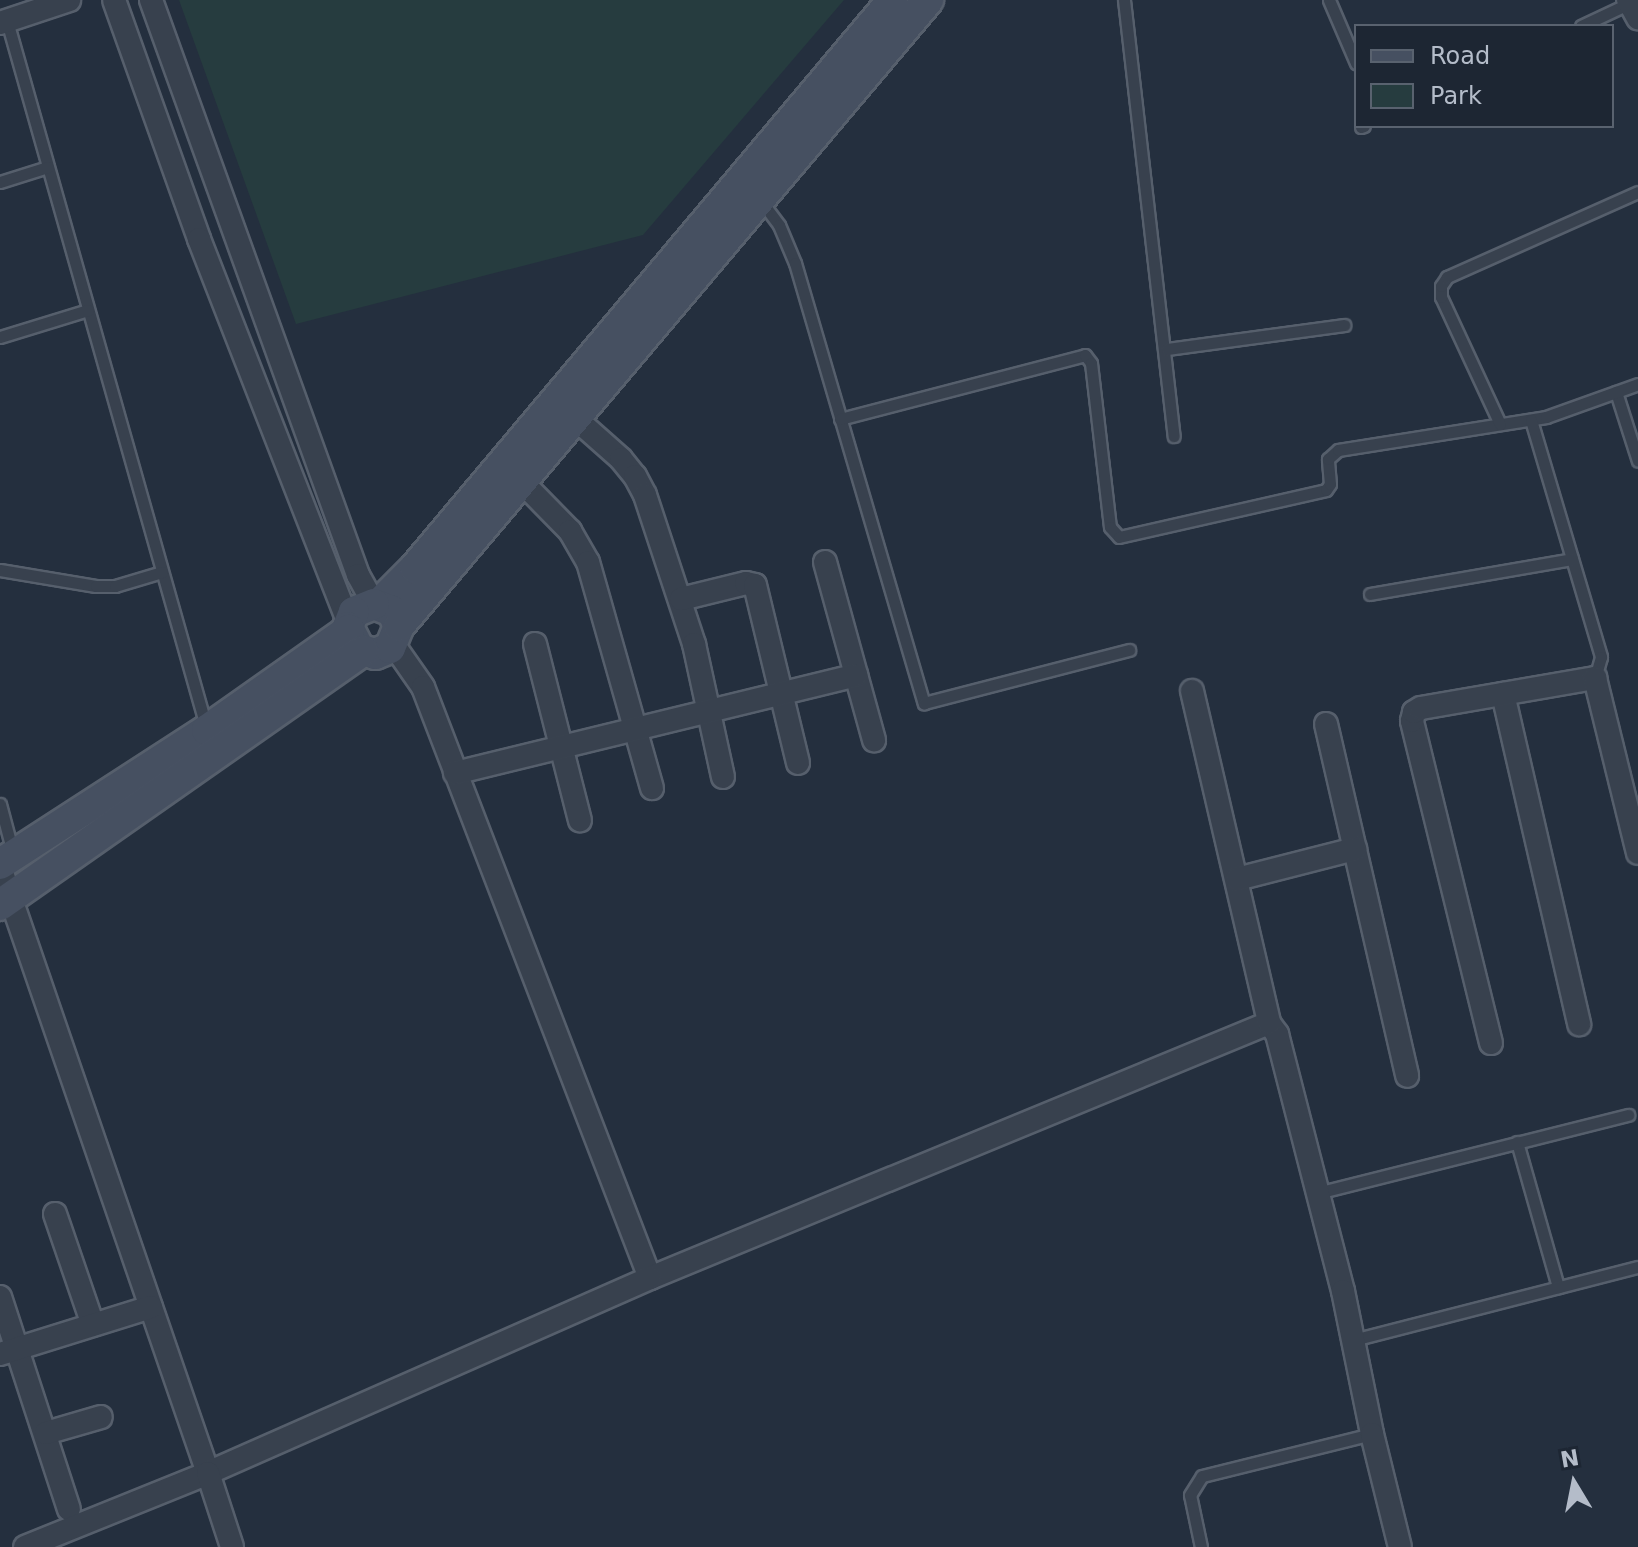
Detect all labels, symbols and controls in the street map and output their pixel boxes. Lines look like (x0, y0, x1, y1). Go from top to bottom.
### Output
legend (1354, 24, 1614, 128)
text: Road (1430, 42, 1490, 70)
text: Park (1430, 82, 1482, 110)
north arrow (1534, 1443, 1614, 1523)
text: N (1558, 1445, 1581, 1473)

